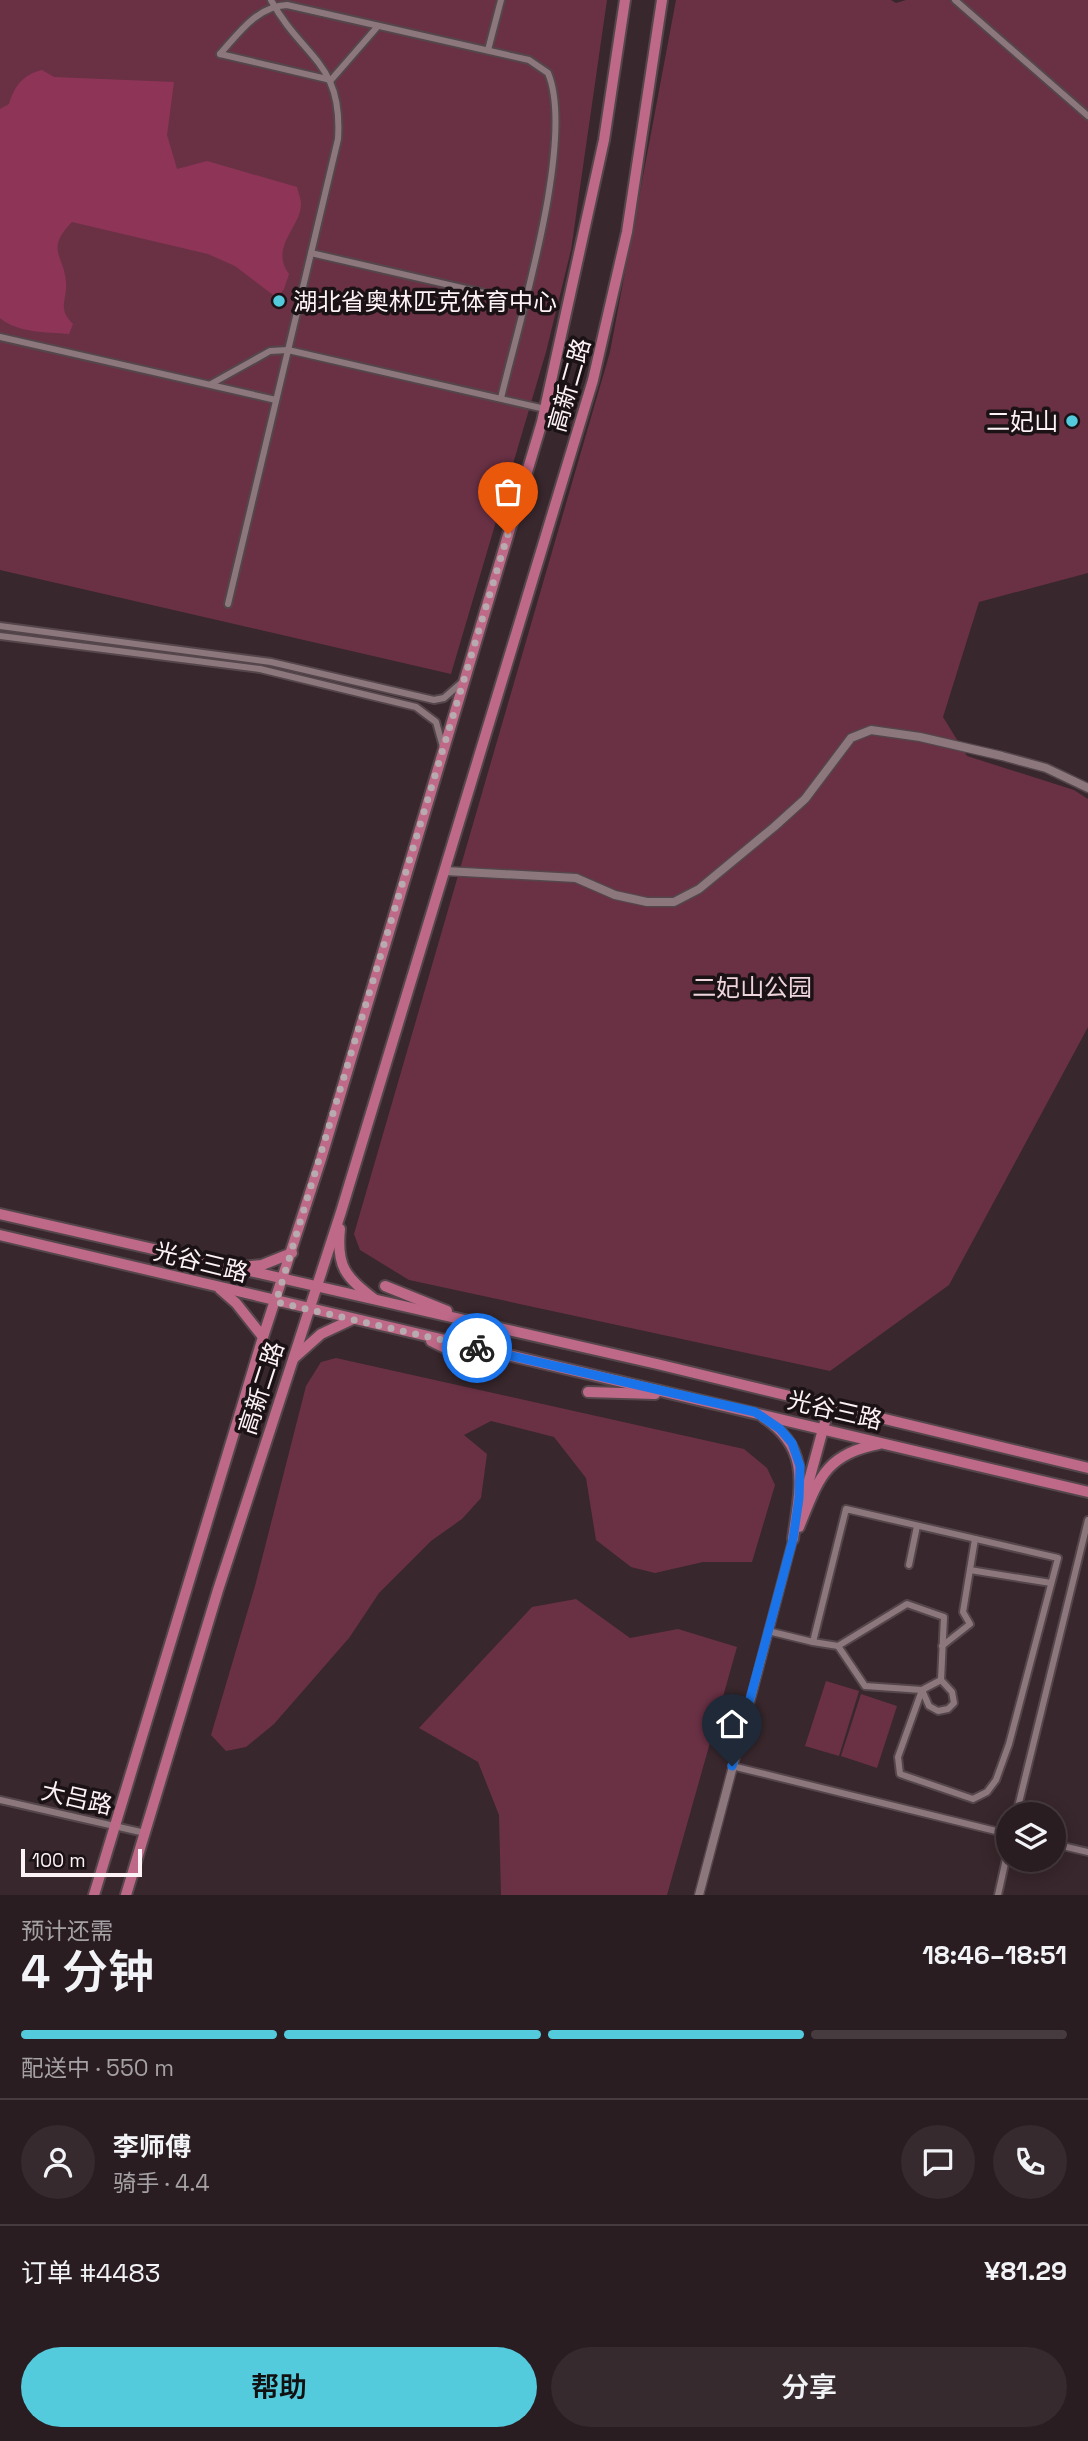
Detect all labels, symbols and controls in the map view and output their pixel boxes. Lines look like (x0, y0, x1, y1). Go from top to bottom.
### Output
place label: 湖北省奥林匹克体育中心 (293, 286, 557, 317)
marker: 湖北省奥林匹克体育中心 (271, 293, 287, 309)
street label: 高新二路 (541, 335, 597, 435)
place label: 二妃山 (986, 406, 1058, 437)
marker: 二妃山 (1064, 413, 1080, 429)
pin (478, 462, 538, 534)
icon: bag (489, 473, 527, 511)
park label: 二妃山公园 (692, 972, 812, 1003)
street label: 光谷三路 (151, 1235, 251, 1289)
courier (442, 1313, 512, 1383)
icon: bike (458, 1329, 496, 1367)
street label: 高新二路 (231, 1338, 291, 1438)
street label: 光谷三路 (785, 1384, 885, 1436)
pin (702, 1694, 762, 1766)
icon: home (713, 1705, 751, 1743)
street label: 大吕路 (38, 1775, 116, 1821)
map controls (996, 1802, 1066, 1872)
button: layers (996, 1802, 1066, 1872)
scale bar (21, 1846, 142, 1878)
text: 100 m (32, 1848, 86, 1873)
text: 预计还需 (21, 1916, 113, 1946)
text: 18:46–18:51 (922, 1938, 1067, 1972)
text: 4 分钟 (21, 1943, 154, 2001)
text: 配送中 · 550 m (21, 2053, 174, 2083)
button: person (21, 2125, 95, 2199)
button: chat (901, 2125, 975, 2199)
button: phone (993, 2125, 1067, 2199)
text: 李师傅 (113, 2130, 191, 2164)
text: 骑手 · 4.4 (113, 2168, 210, 2198)
text: ¥81.29 (984, 2254, 1067, 2288)
text: 订单 #4483 (21, 2256, 160, 2290)
button: 帮助 (21, 2347, 537, 2427)
button: 分享 (551, 2347, 1067, 2427)

